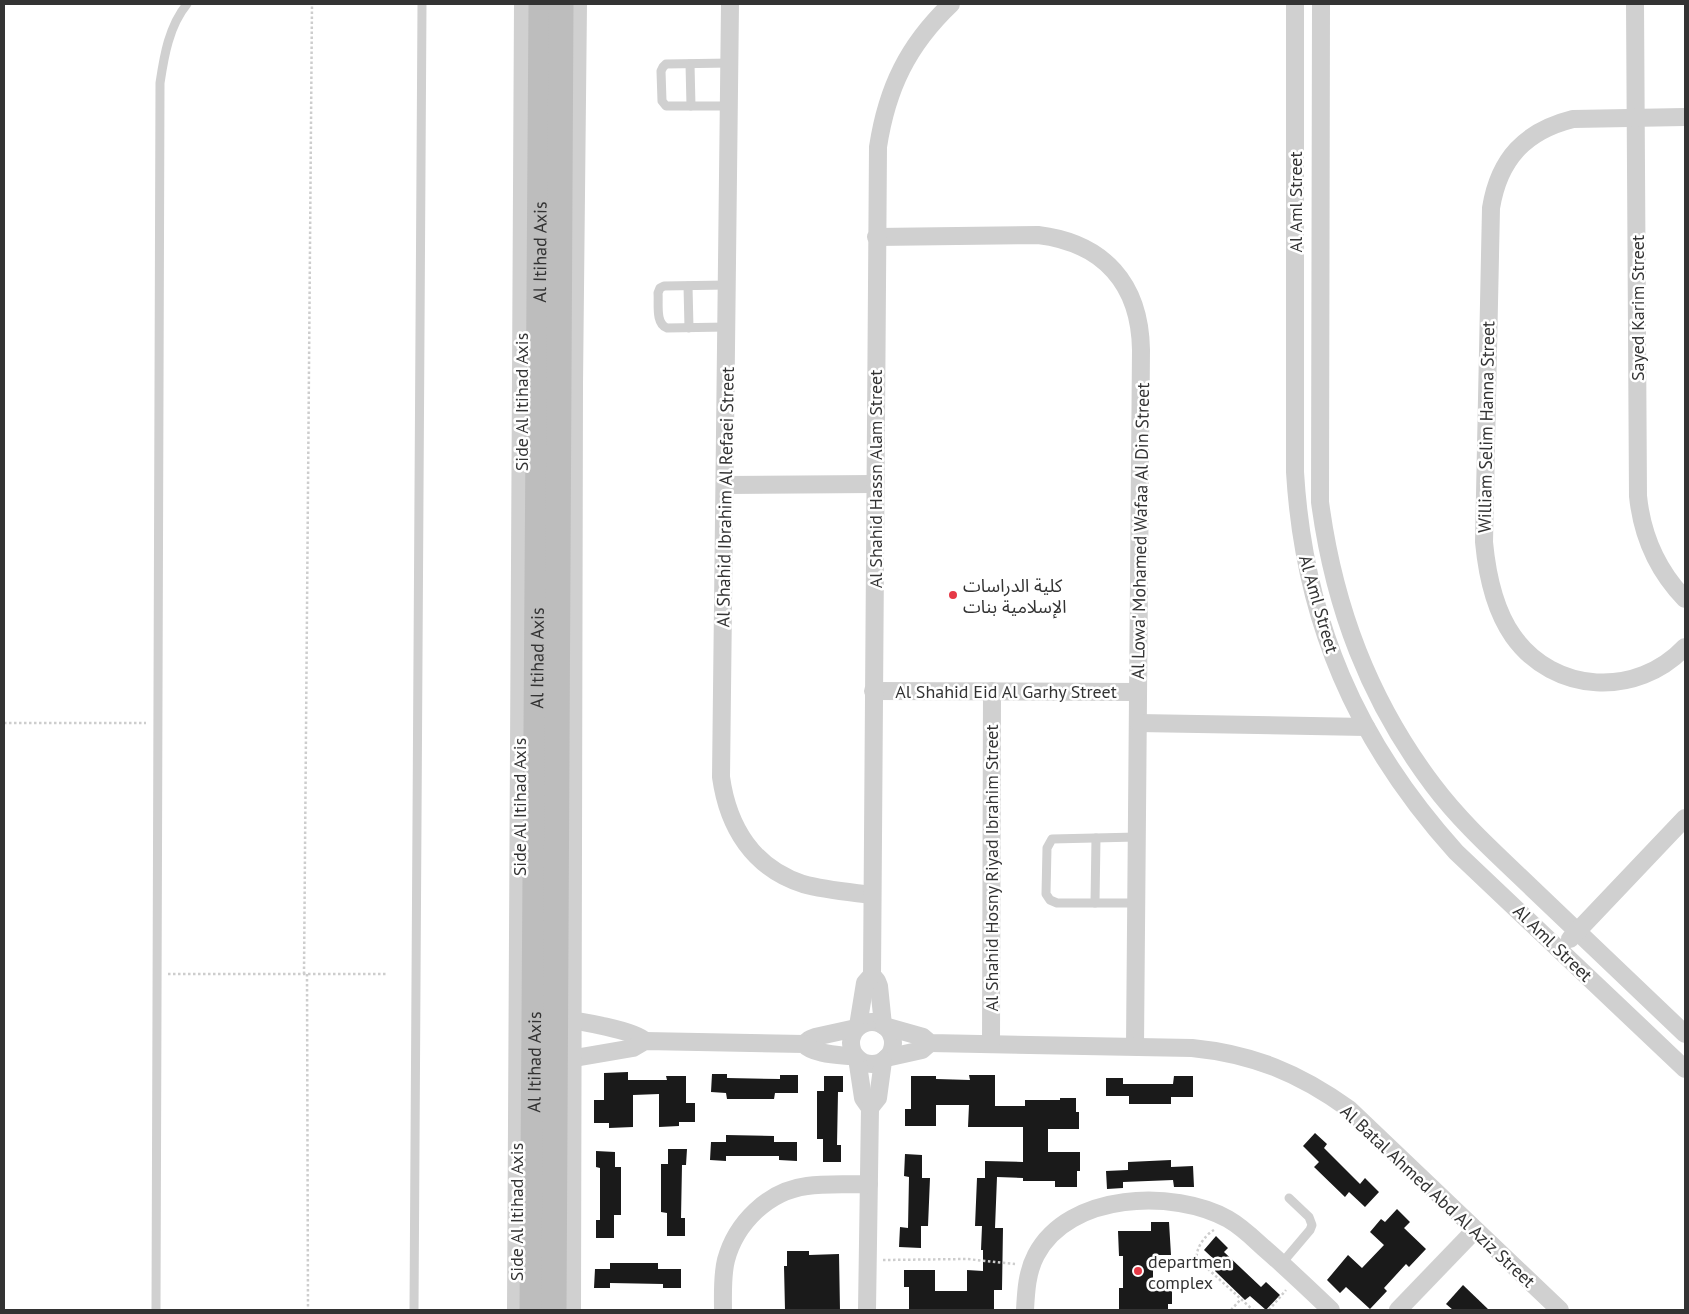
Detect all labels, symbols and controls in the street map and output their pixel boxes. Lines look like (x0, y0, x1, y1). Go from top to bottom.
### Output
street label: Al Aml Street (1284, 151, 1307, 253)
street label: Al Itihad Axis (527, 201, 551, 303)
street label: Sayed Karim Street (1626, 235, 1649, 381)
street label: William Selim Hanna Street (1473, 321, 1499, 533)
street label: Side Al Itihad Axis (510, 333, 533, 471)
street label: Al Shahid Ibrahim Al Refaei Street (711, 367, 739, 627)
street label: Al Shahid Hassn Alam Street (864, 370, 887, 588)
street label: Al Lowa' Mohamed Wafaa Al Din Street (1126, 382, 1154, 680)
street label: Al Aml Street (1294, 552, 1344, 656)
place label: كلية الدراسات الإسلامية بنات (963, 574, 1067, 619)
marker: كلية الدراسات الإسلامية بنات (947, 589, 959, 601)
street label: Al Itihad Axis (525, 607, 548, 709)
street label: Al Shahid Eid Al Garhy Street (895, 680, 1117, 703)
street label: Al Shahid Hosny Riyad Ibrahim Street (980, 724, 1003, 1012)
street label: Side Al Itihad Axis (508, 738, 531, 876)
street label: Al Aml Street (1509, 900, 1597, 986)
street label: Al Itihad Axis (522, 1011, 546, 1113)
street label: Al Batal Ahmed Abd Al Aziz Street (1336, 1100, 1540, 1292)
street label: Side Al Itihad Axis (505, 1143, 528, 1281)
place label: departmen complex (1148, 1250, 1232, 1294)
marker: departmen complex (1132, 1265, 1144, 1277)

